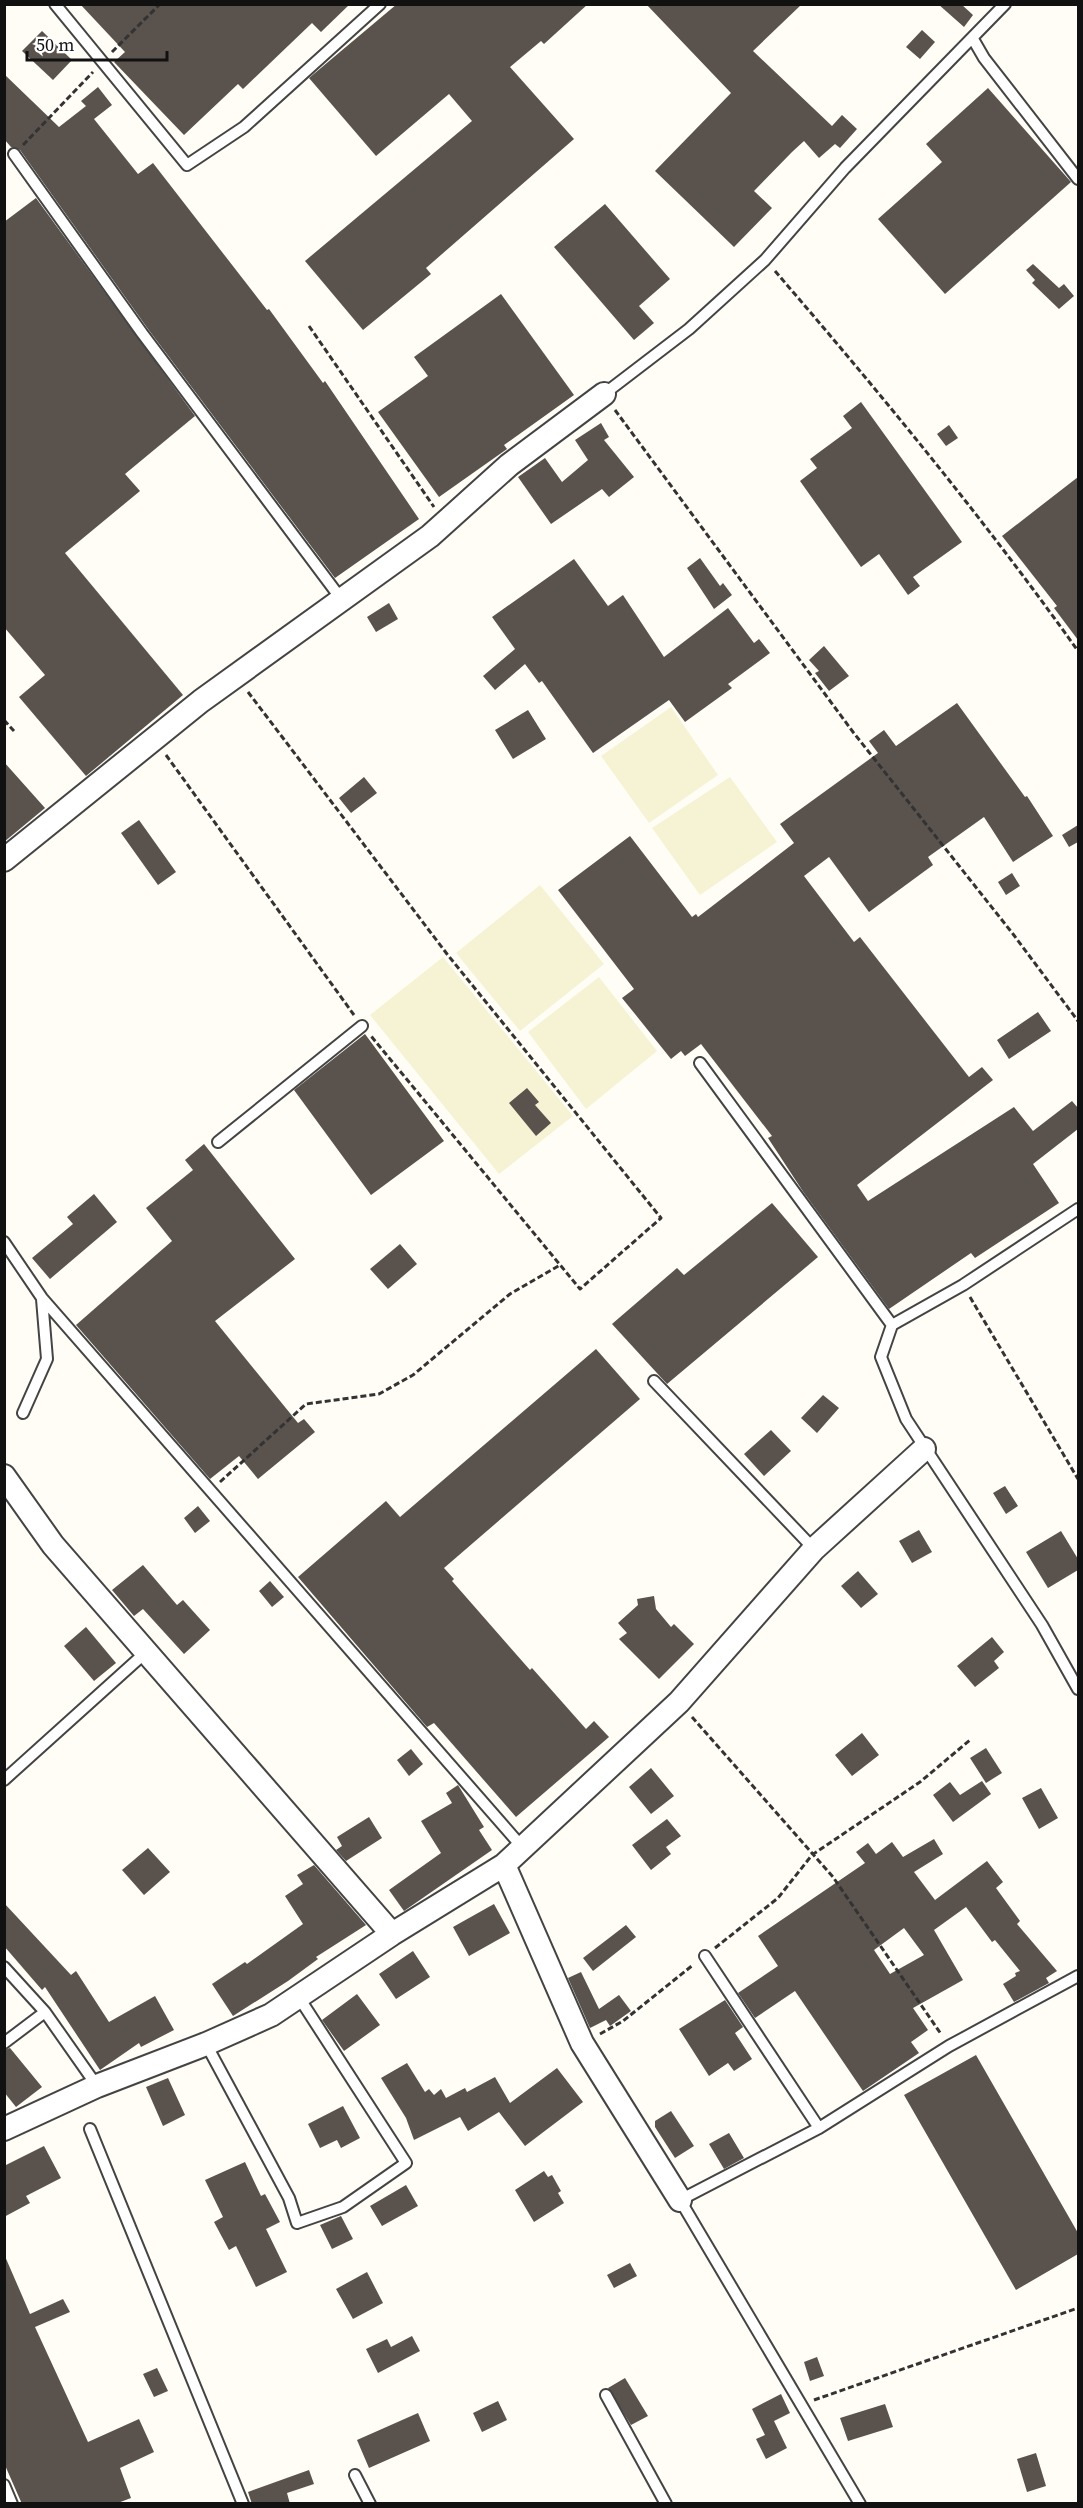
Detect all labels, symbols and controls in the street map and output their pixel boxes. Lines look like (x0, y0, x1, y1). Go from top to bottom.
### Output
scale bar (27, 24, 166, 62)
text: 50 m (36, 32, 74, 57)

